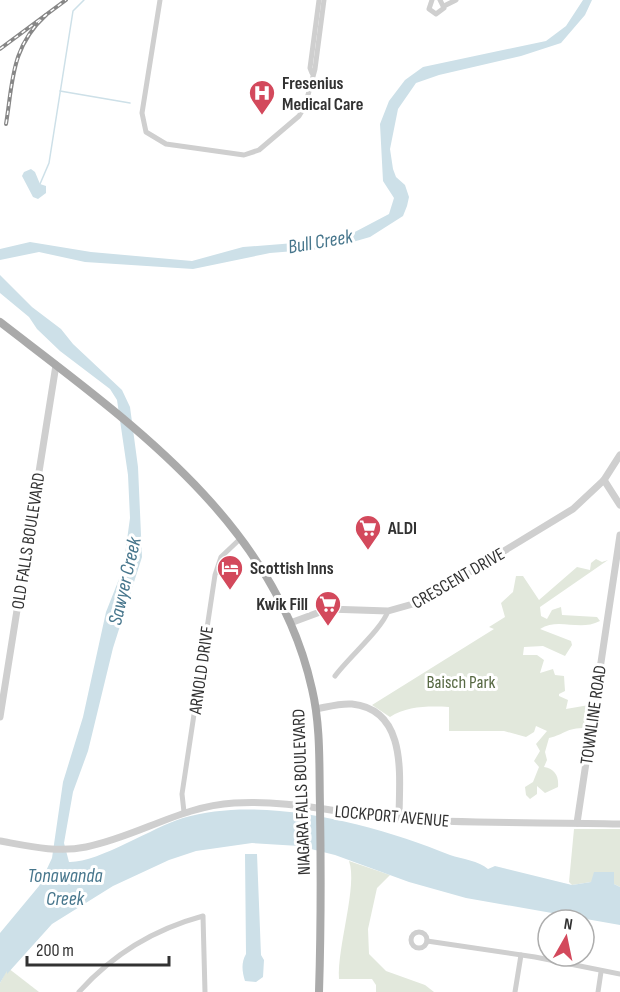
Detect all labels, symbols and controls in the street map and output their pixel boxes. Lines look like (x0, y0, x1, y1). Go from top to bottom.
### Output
place label: Fresenius Medical Care (282, 73, 363, 115)
hospital icon: Fresenius Medical Care (247, 78, 277, 116)
water label: Bull Creek (286, 224, 355, 259)
street label: OLD FALLS BOULEVARD (7, 471, 50, 611)
supermarket icon: ALDI (353, 513, 383, 551)
place label: ALDI (387, 518, 417, 539)
water label: Sawyer Creek (103, 534, 147, 627)
street label: CRESCENT DRIVE (408, 543, 509, 614)
hotel icon: Scottish Inns (215, 553, 245, 591)
place label: Scottish Inns (250, 558, 334, 579)
supermarket icon: Kwik Fill (313, 589, 343, 627)
place label: Kwik Fill (256, 594, 308, 615)
street label: ARNOLD DRIVE (185, 625, 218, 716)
street label: TOWNLINE ROAD (576, 664, 611, 766)
park label: Baisch Park (427, 672, 496, 693)
street label: NIAGARA FALLS BOULEVARD (288, 708, 315, 876)
street label: LOCKPORT AVENUE (334, 801, 450, 832)
water label: Tonawanda Creek (27, 864, 103, 911)
north arrow (536, 908, 596, 968)
text: N (562, 915, 574, 935)
scale bar (27, 929, 170, 967)
text: 200 m (36, 940, 74, 961)

